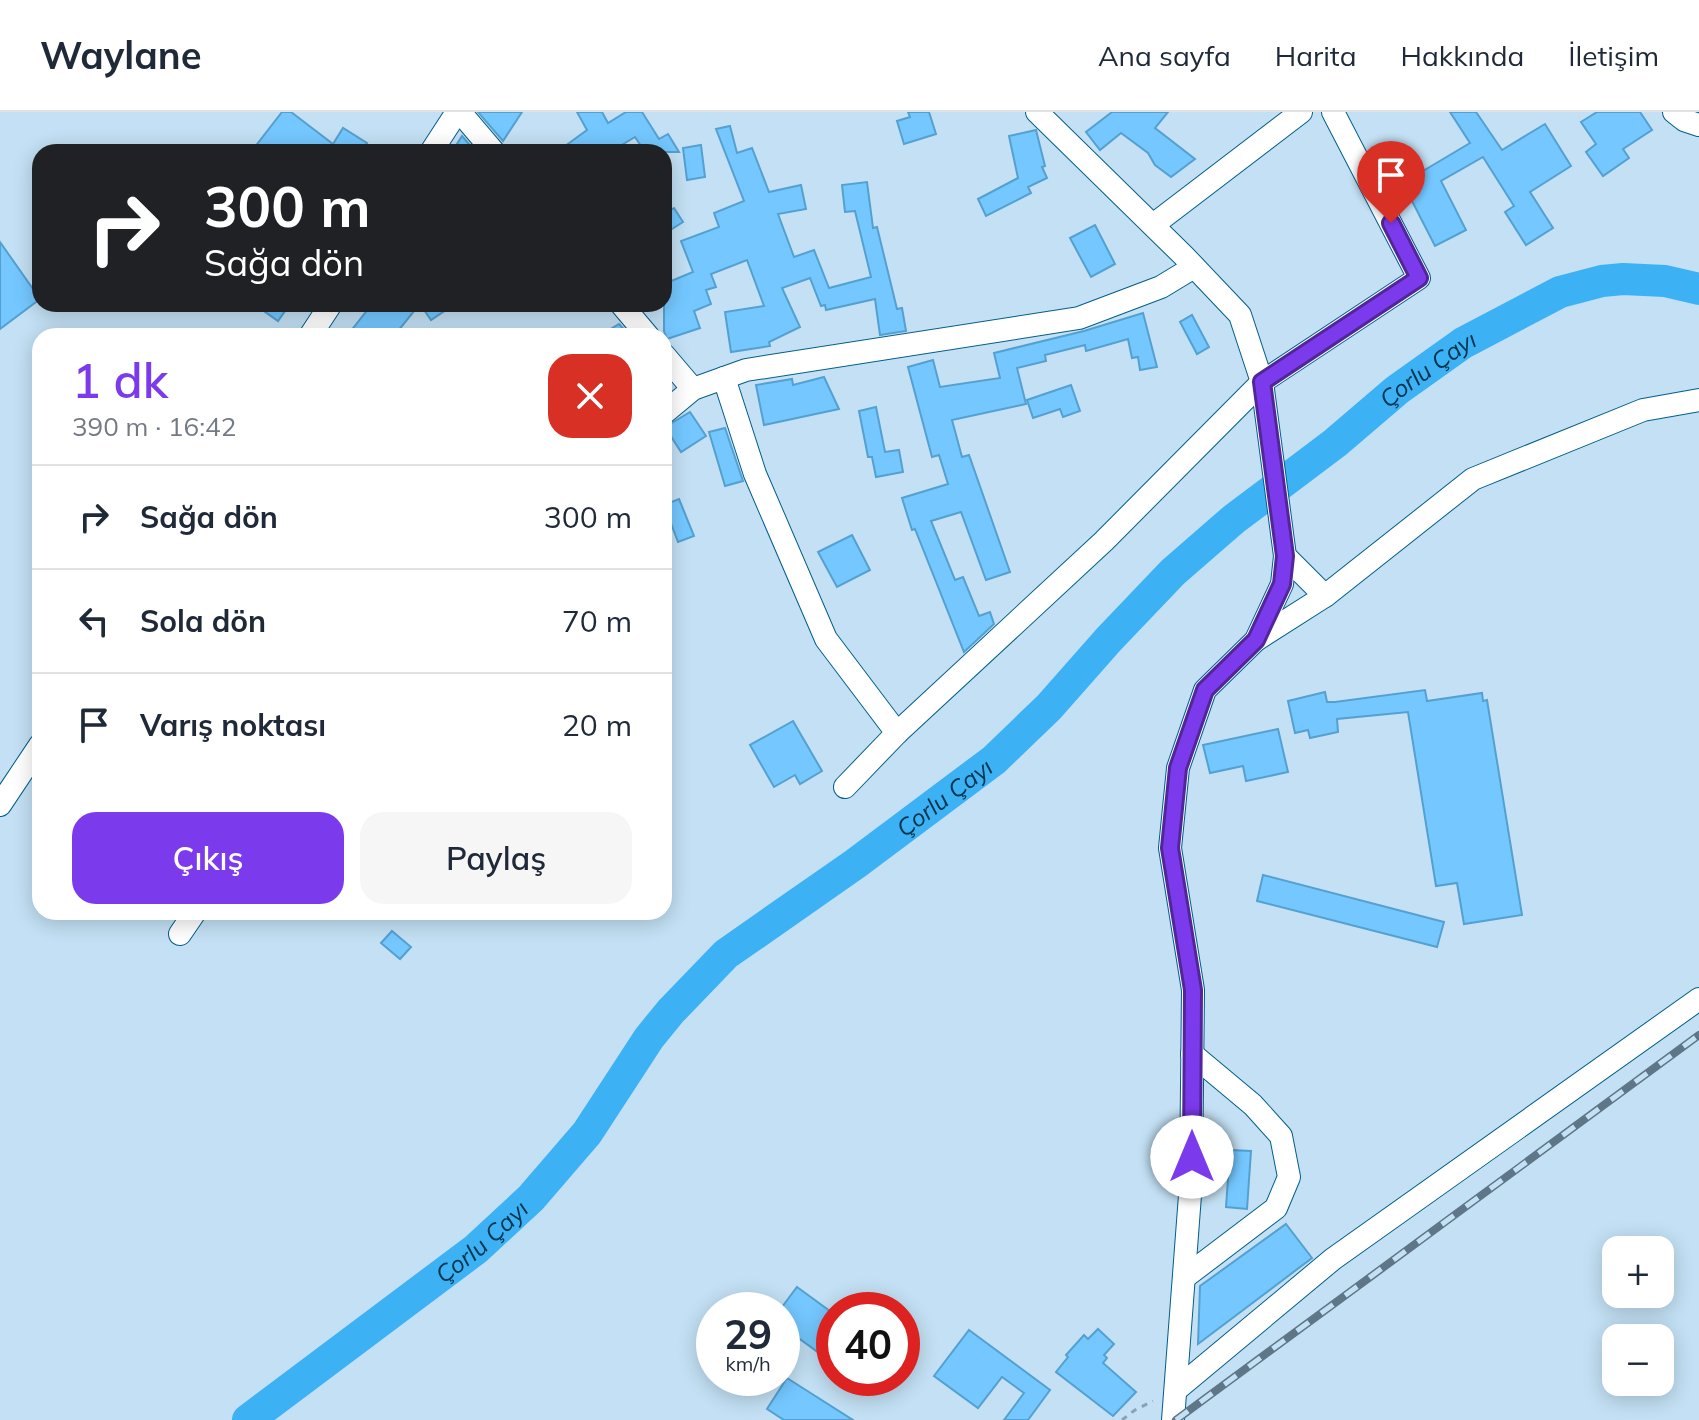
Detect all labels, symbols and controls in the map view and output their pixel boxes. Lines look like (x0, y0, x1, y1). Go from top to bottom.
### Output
text: Waylane (40, 31, 202, 79)
text: Ana sayfa (1098, 38, 1231, 73)
text: Harita (1275, 38, 1356, 73)
text: Hakkında (1400, 38, 1524, 73)
text: İletişim (1568, 38, 1659, 73)
pin (1357, 141, 1425, 223)
icon: arrive (1369, 153, 1413, 197)
text: 300 m (204, 171, 371, 241)
icon: right (72, 176, 176, 280)
text: Sağa dön (204, 240, 364, 285)
water label: Çorlu Çayı (1373, 324, 1481, 414)
text: 1 dk (72, 350, 168, 410)
button: close (548, 354, 632, 438)
text: 390 m · 16:42 (72, 410, 236, 443)
icon: right (72, 495, 116, 539)
text: Sağa dön (140, 498, 278, 536)
text: 300 m (544, 498, 632, 536)
icon: left (72, 599, 116, 643)
text: Sola dön (140, 602, 266, 640)
text: 70 m (562, 602, 632, 640)
icon: arrive (72, 703, 116, 747)
text: Varış noktası (140, 706, 326, 744)
text: 20 m (562, 706, 632, 744)
water label: Çorlu Çayı (890, 751, 998, 843)
button: Çıkış (72, 812, 344, 904)
button: Paylaş (360, 812, 632, 904)
position arrow (1150, 1115, 1234, 1199)
water label: Çorlu Çayı (429, 1194, 534, 1289)
map controls (1602, 1236, 1674, 1396)
button: + (1602, 1236, 1674, 1308)
speed limit sign: 40 (816, 1292, 920, 1396)
text: 29 (724, 1309, 772, 1359)
button: − (1602, 1324, 1674, 1396)
text: km/h (725, 1351, 771, 1376)

